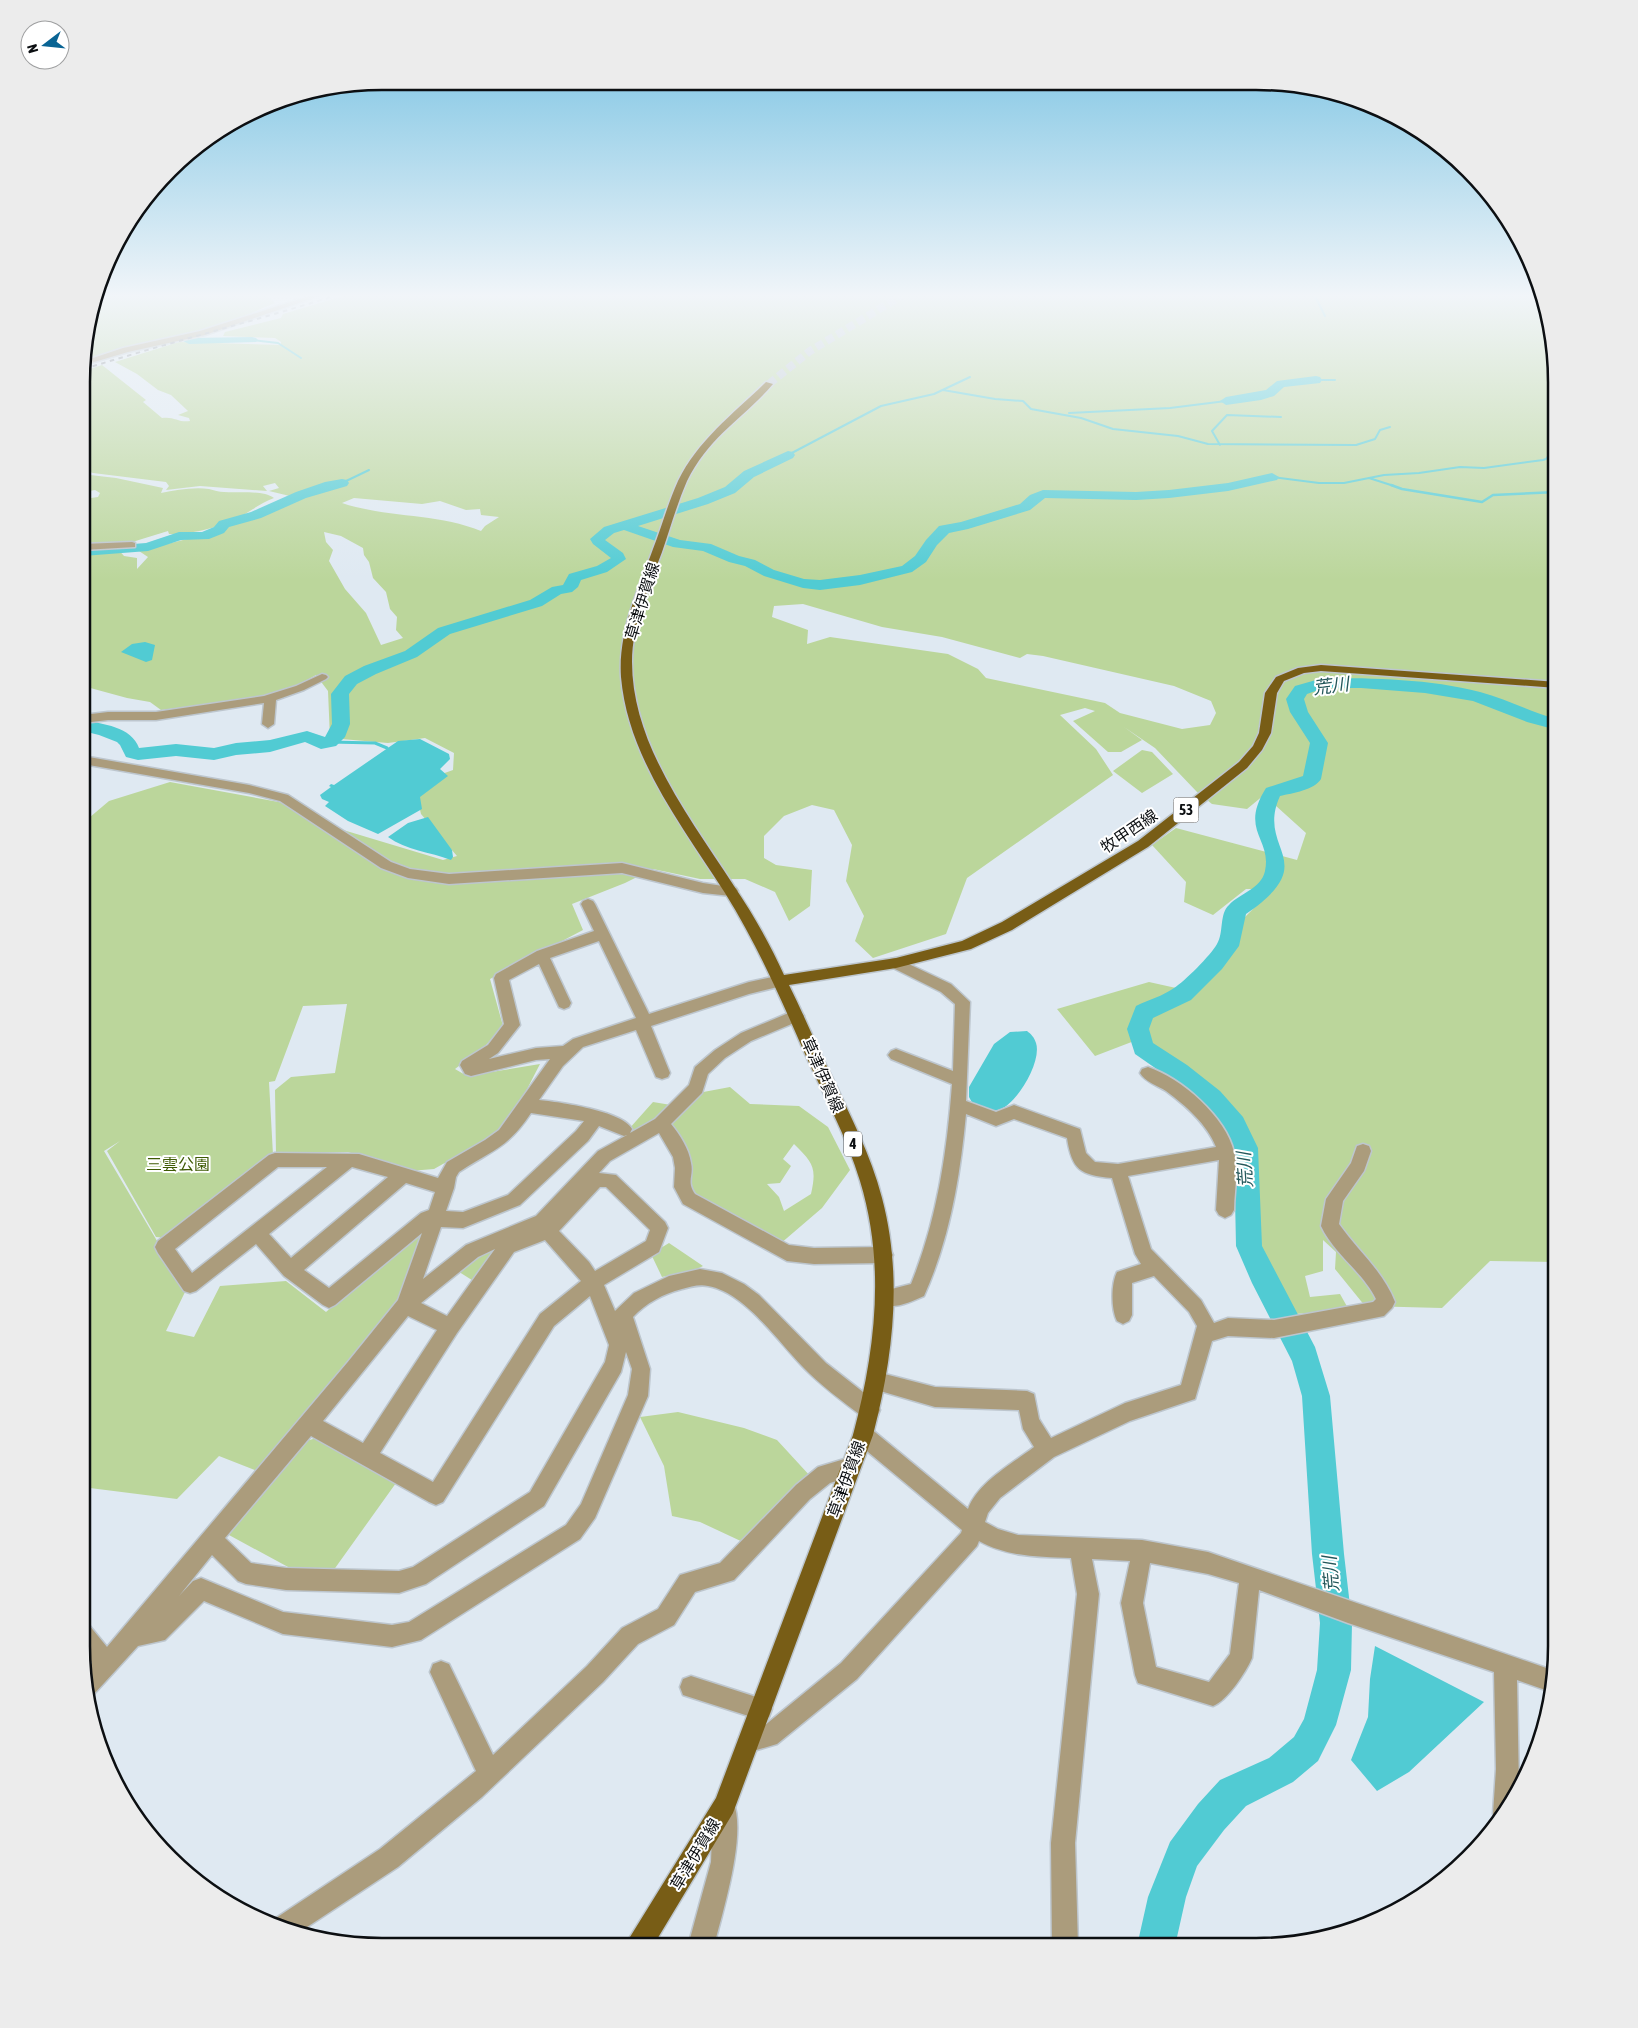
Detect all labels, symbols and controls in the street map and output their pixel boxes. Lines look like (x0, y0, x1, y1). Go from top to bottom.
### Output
north arrow (20, 20, 70, 70)
text: N (24, 42, 41, 55)
street label: 草津伊賀線 (622, 560, 662, 642)
water label: 荒川 (1312, 673, 1352, 698)
road number: 53 (1174, 798, 1198, 822)
street label: 牧甲西線 (1097, 806, 1161, 856)
street label: 草津伊賀線 (799, 1035, 847, 1115)
road number: 4 (844, 1132, 862, 1156)
water label: 荒川 (1233, 1149, 1256, 1189)
park label: 三雲公園 (146, 1155, 210, 1173)
street label: 草津伊賀線 (824, 1438, 868, 1520)
water label: 荒川 (1318, 1553, 1343, 1593)
street label: 草津伊賀線 (667, 1815, 723, 1893)

